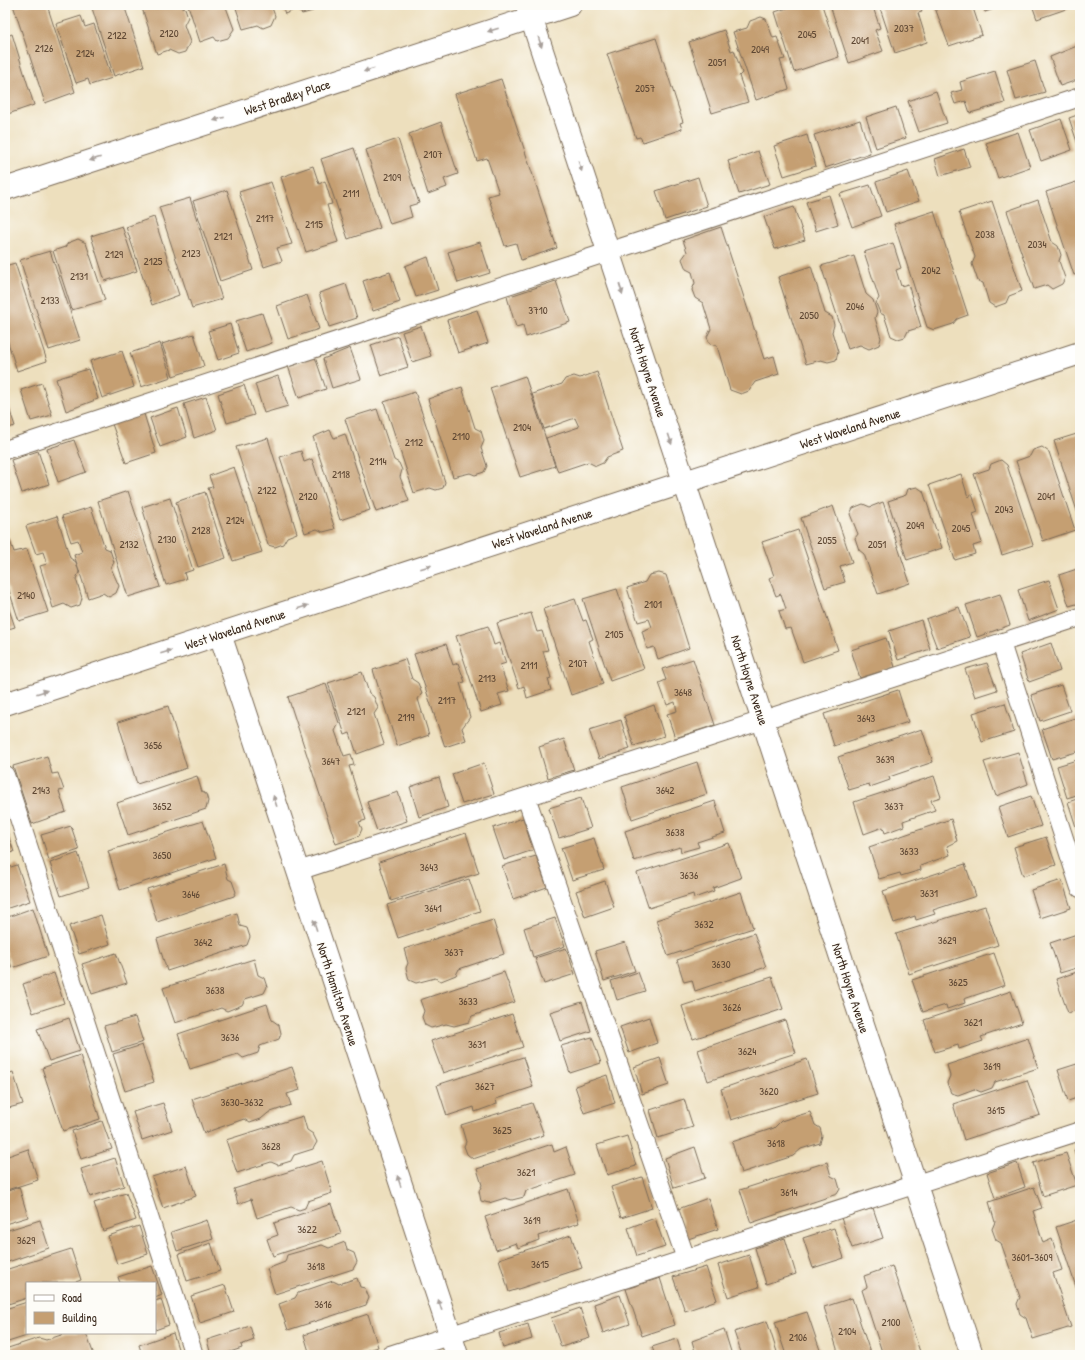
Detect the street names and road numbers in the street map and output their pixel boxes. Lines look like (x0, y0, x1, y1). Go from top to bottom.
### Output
street label: West Bradley Place (242, 75, 332, 119)
street label: North Hoyne Avenue (625, 325, 671, 419)
street label: West Waveland Avenue (797, 403, 903, 453)
street label: West Waveland Avenue (489, 503, 595, 553)
street label: West Waveland Avenue (182, 604, 288, 654)
street label: North Hoyne Avenue (727, 633, 773, 727)
street label: North Hamilton Avenue (313, 940, 363, 1048)
street label: North Hoyne Avenue (828, 941, 874, 1035)

